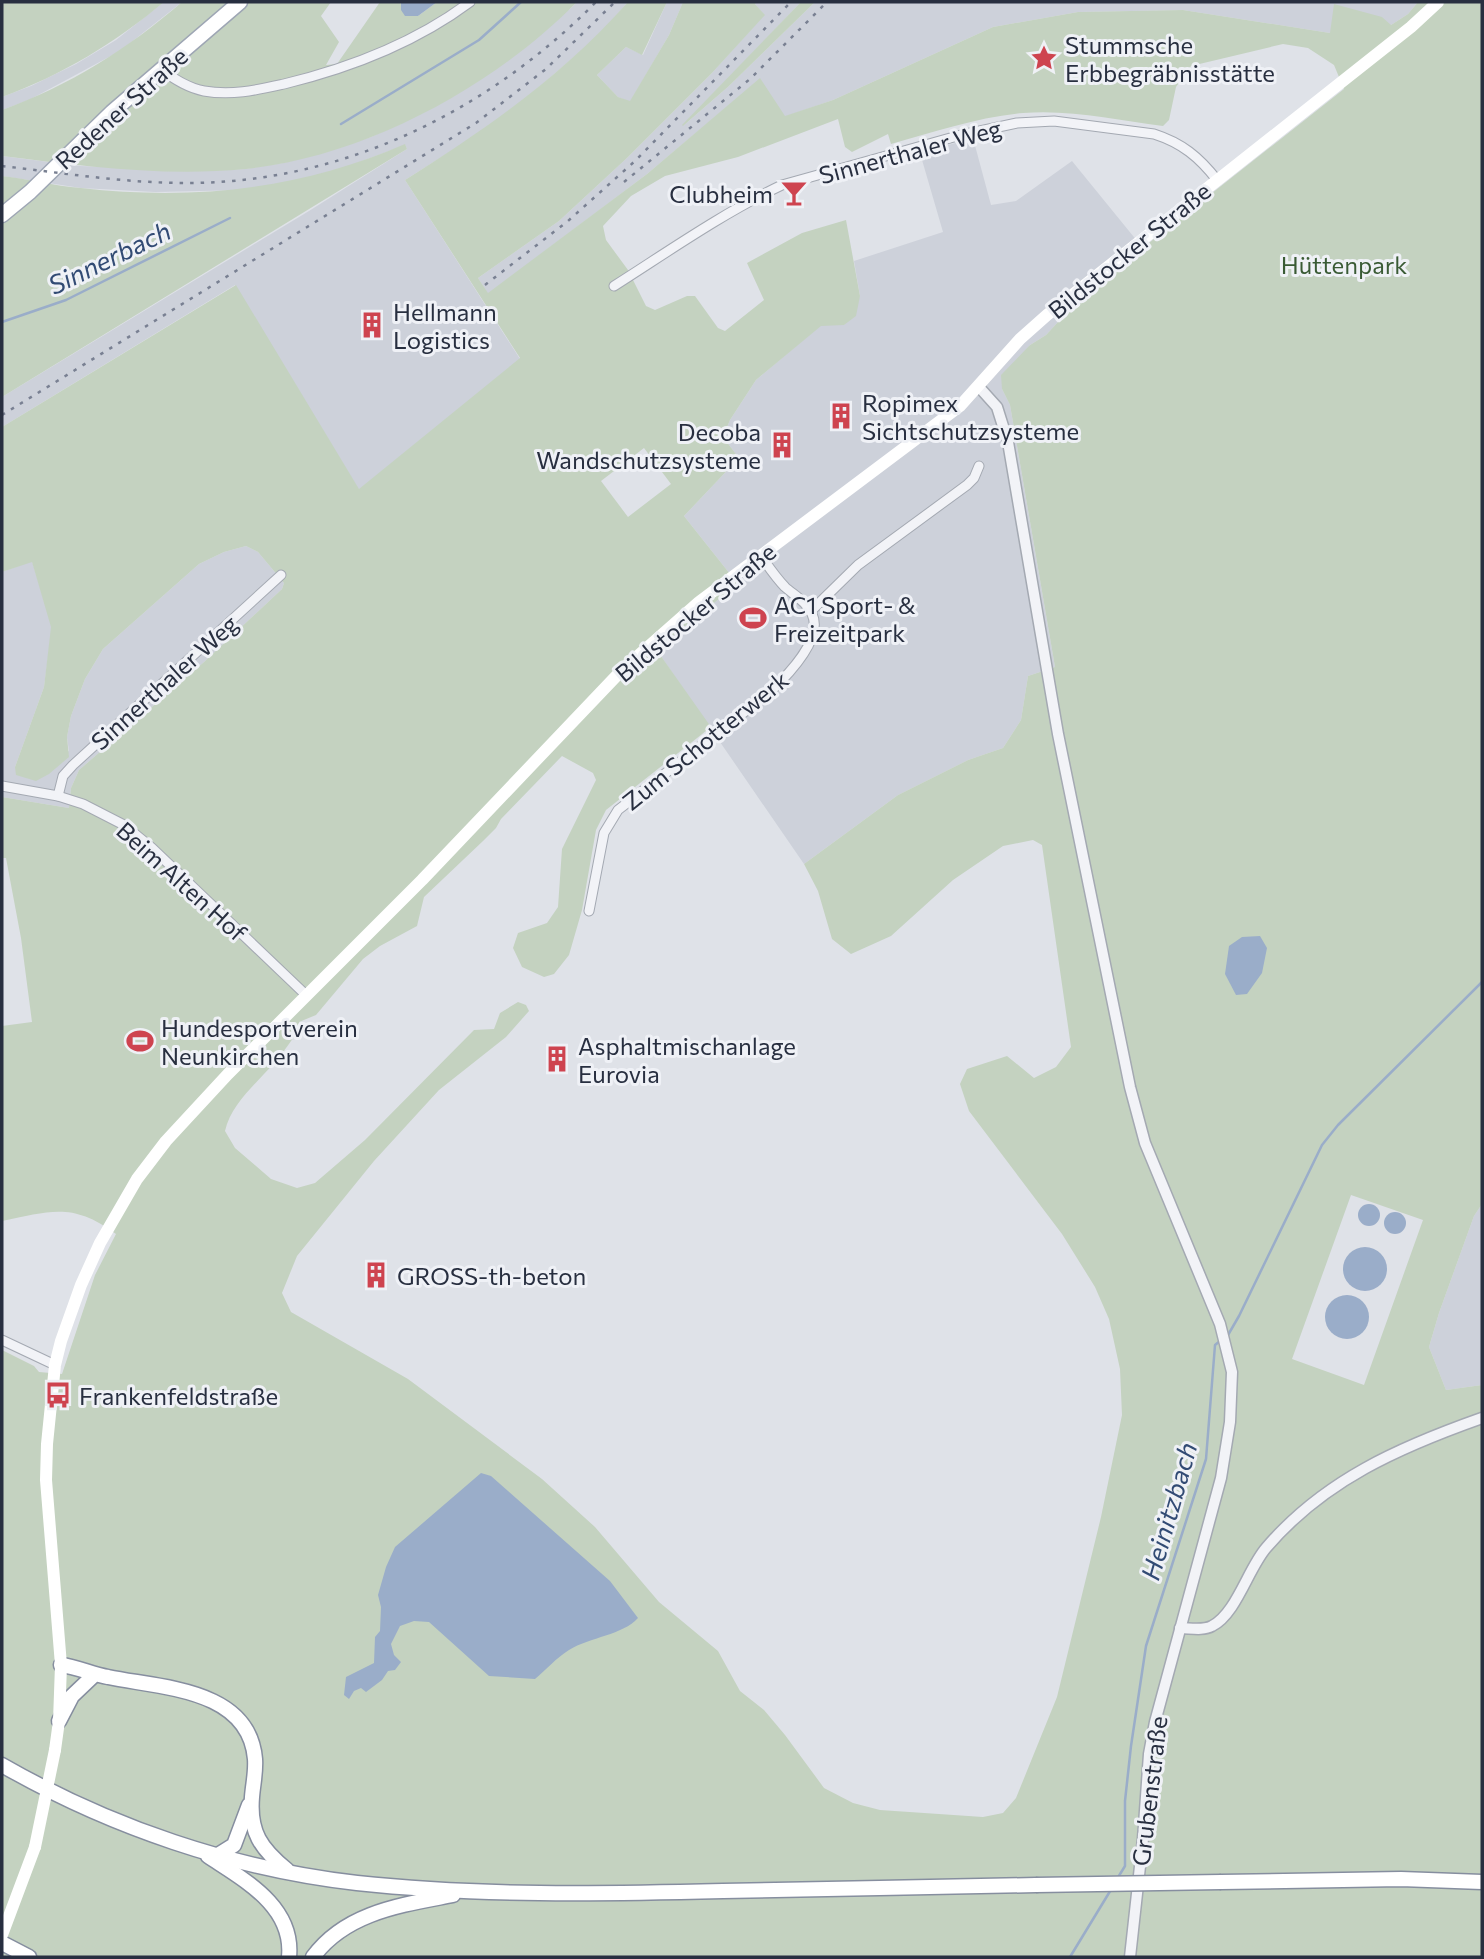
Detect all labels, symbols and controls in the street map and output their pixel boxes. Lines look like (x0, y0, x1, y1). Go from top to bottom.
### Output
place label: Stummsche Erbbegräbnisstätte (1065, 30, 1275, 87)
street label: Redener Straße (49, 41, 193, 175)
place icon: Stummsche Erbbegräbnisstätte (1029, 43, 1059, 73)
street label: Sinnerthaler Weg (816, 113, 1004, 189)
street label: Bildstocker Straße (1042, 176, 1216, 324)
bar icon: Clubheim (779, 178, 809, 208)
place label: Clubheim (669, 179, 773, 208)
water label: Sinnerbach (43, 214, 175, 300)
park label: Hüttenpark (1281, 250, 1407, 279)
place label: Hellmann Logistics (393, 297, 497, 354)
building icon: Hellmann Logistics (357, 310, 387, 340)
place label: Ropimex Sichtschutzsysteme (862, 388, 1079, 445)
building icon: Ropimex Sichtschutzsysteme (826, 401, 856, 431)
place label: Decoba Wandschutzsysteme (536, 417, 761, 474)
building icon: Decoba Wandschutzsysteme (767, 430, 797, 460)
street label: Bildstocker Straße (609, 536, 781, 688)
place label: AC1 Sport- & Freizeitpark (774, 590, 916, 647)
sports icon: AC1 Sport- & Freizeitpark (738, 603, 768, 633)
street label: Sinnerthaler Weg (85, 608, 243, 756)
street label: Zum Schotterwerk (616, 664, 794, 816)
street label: Beim Alten Hof (111, 815, 253, 947)
place label: Hundesportverein Neunkirchen (161, 1013, 358, 1070)
sports icon: Hundesportverein Neunkirchen (125, 1026, 155, 1056)
place label: Asphaltmischanlage Eurovia (578, 1031, 796, 1088)
building icon: Asphaltmischanlage Eurovia (542, 1044, 572, 1074)
building icon: GROSS-th-beton (361, 1260, 391, 1290)
place label: GROSS-th-beton (397, 1261, 586, 1290)
bus stop icon: Frankenfeldstraße (43, 1380, 73, 1410)
place label: Frankenfeldstraße (79, 1381, 278, 1410)
water label: Heinitzbach (1134, 1439, 1202, 1583)
street label: Grubenstraße (1125, 1714, 1173, 1868)

